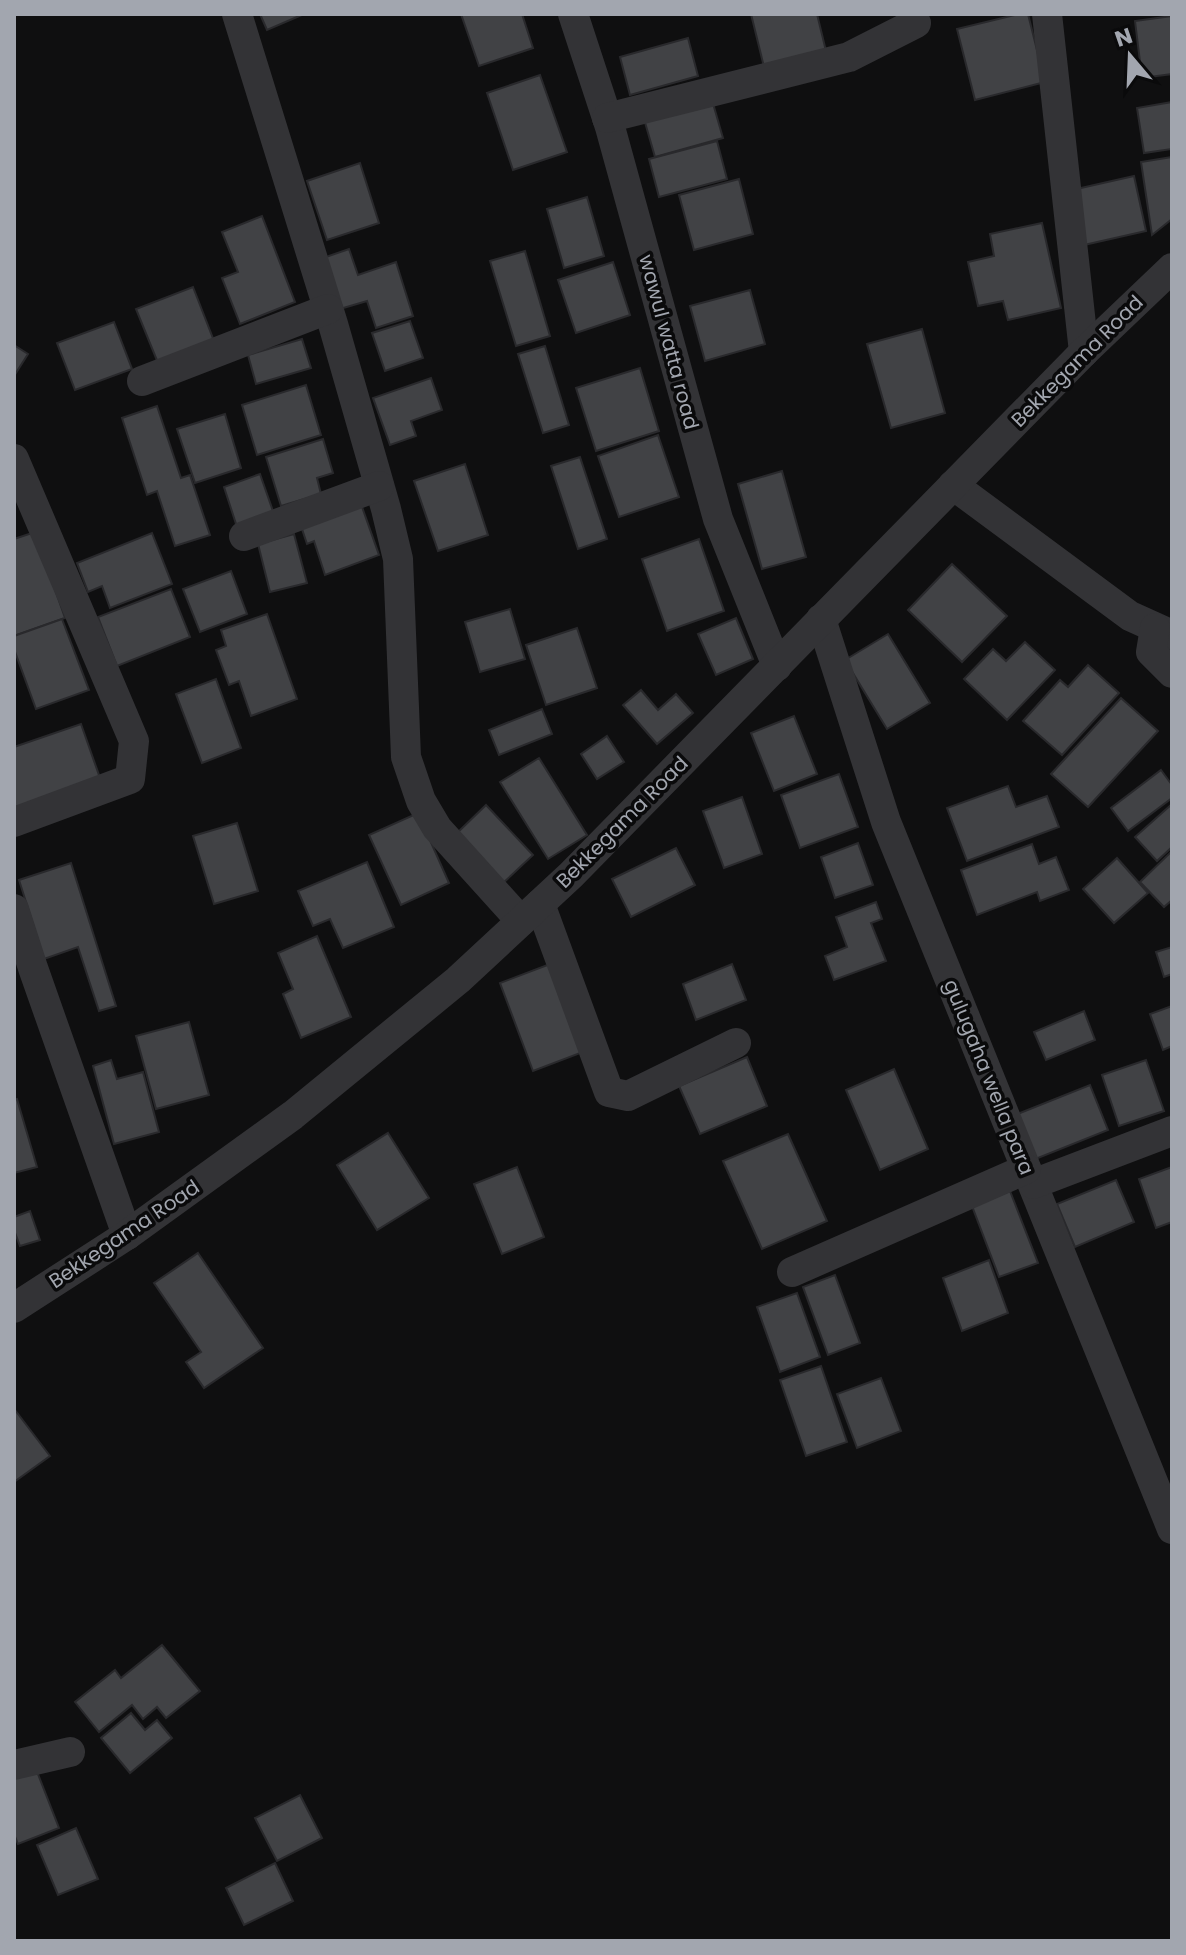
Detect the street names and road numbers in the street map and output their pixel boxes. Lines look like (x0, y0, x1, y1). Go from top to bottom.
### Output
street label: wawul watta road (632, 251, 706, 433)
street label: Bekkegama Road (1005, 289, 1149, 433)
street label: Bekkegama Road (550, 750, 694, 894)
street label: gulugaha wella para (937, 975, 1041, 1179)
street label: Bekkegama Road (43, 1173, 205, 1295)

